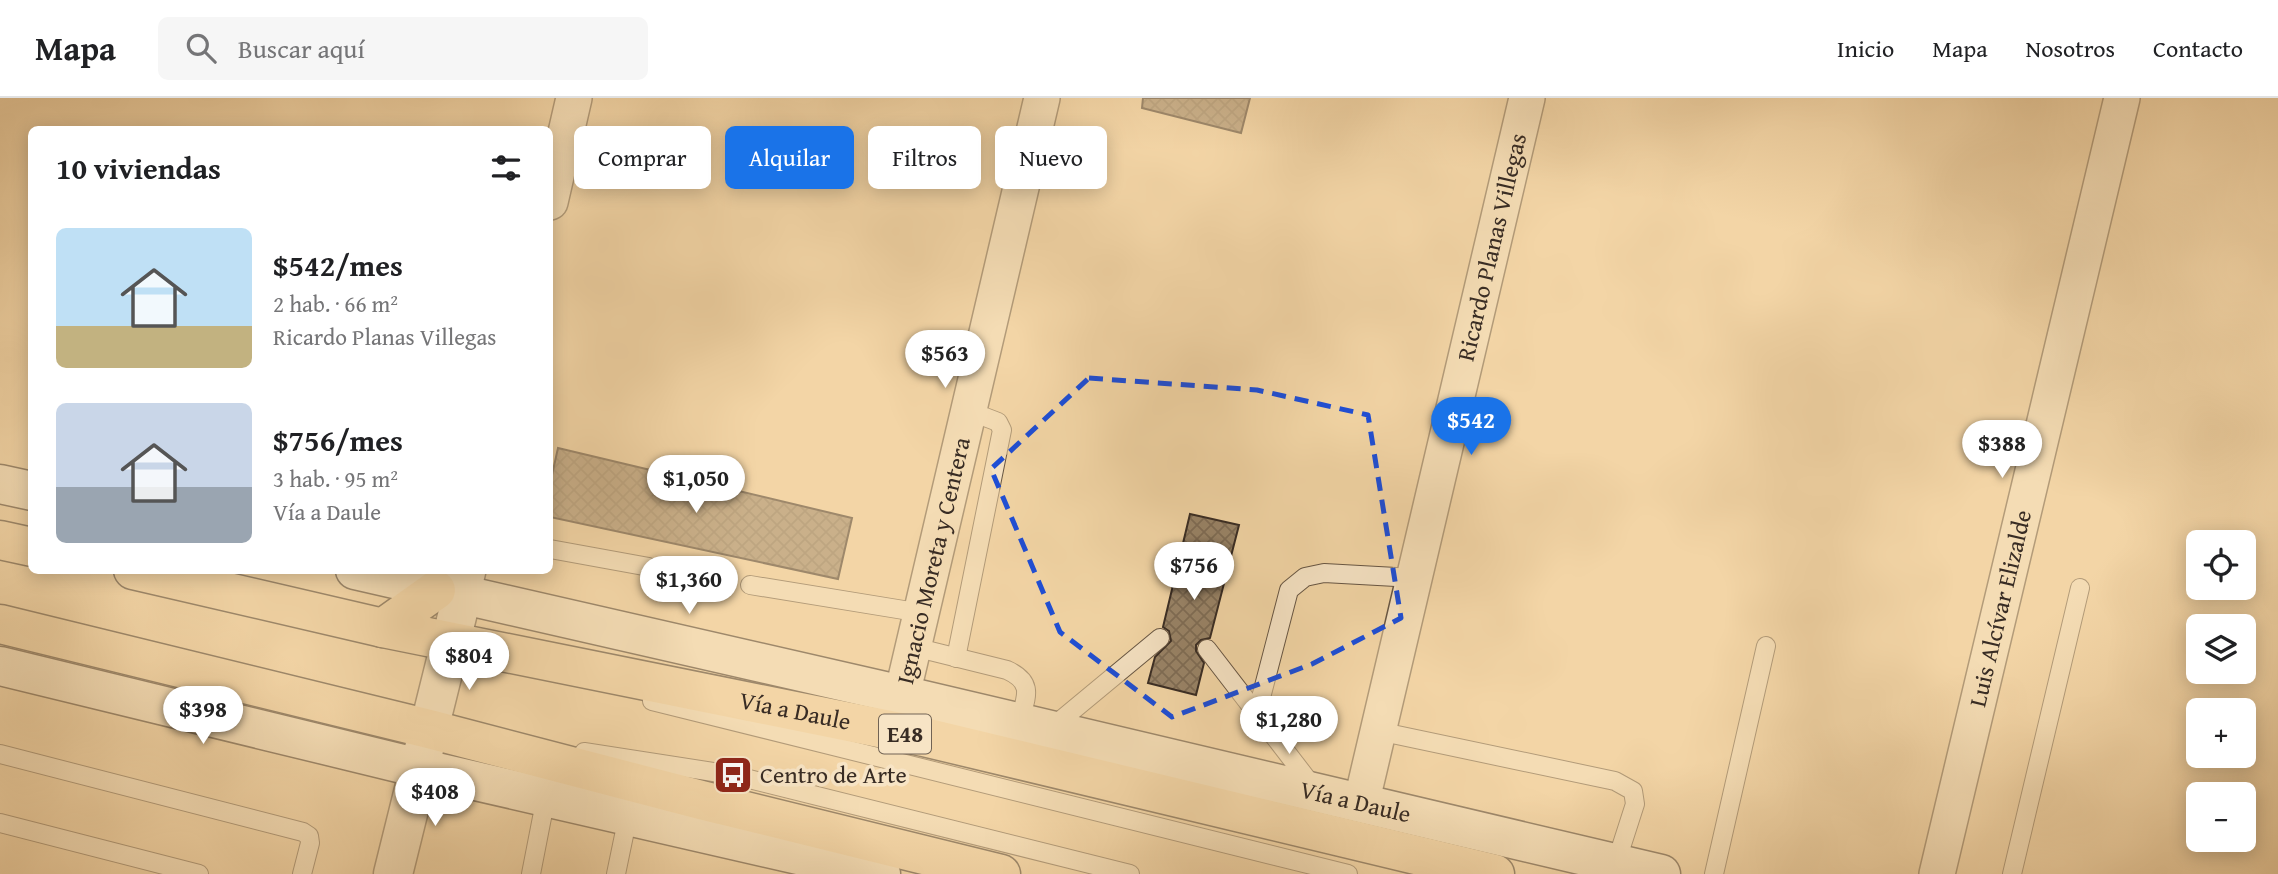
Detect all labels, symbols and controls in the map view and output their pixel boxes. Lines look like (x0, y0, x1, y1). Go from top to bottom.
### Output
search box (158, 17, 648, 80)
text: Mapa (35, 24, 116, 72)
icon: search (182, 29, 220, 67)
text: Buscar aquí (238, 29, 365, 68)
text: Inicio (1837, 31, 1894, 66)
text: Mapa (1932, 31, 1988, 66)
text: Nosotros (2026, 31, 2115, 66)
text: Contacto (2153, 31, 2243, 66)
chip: Comprar (574, 126, 711, 189)
chip: Alquilar (725, 126, 854, 189)
chip: Filtros (868, 126, 981, 189)
chip: Nuevo (995, 126, 1107, 189)
street label: Ricardo Planas Villegas (1448, 130, 1535, 365)
text: 10 viviendas (56, 146, 221, 190)
icon: filters (487, 149, 525, 187)
text: $542/mes (273, 243, 403, 287)
icon: home (112, 256, 196, 340)
text: 2 hab. · 66 m² (273, 287, 398, 320)
text: Ricardo Planas Villegas (273, 320, 496, 353)
pin: $563 (904, 330, 986, 390)
text: $563 (921, 336, 969, 369)
pin: $542 (1430, 398, 1512, 457)
text: $542 (1447, 403, 1495, 436)
text: $756/mes (273, 418, 403, 462)
pin: $388 (1961, 420, 2043, 480)
text: $388 (1978, 426, 2026, 459)
icon: home (112, 431, 196, 515)
street label: Ignacio Moreta y Centera (887, 433, 979, 688)
pin: $1,050 (639, 456, 753, 515)
text: $1,050 (663, 461, 729, 494)
text: 3 hab. · 95 m² (273, 462, 398, 495)
text: Vía a Daule (273, 495, 381, 528)
street label: Luis Alcívar Elizalde (1959, 506, 2040, 710)
map controls (2186, 530, 2256, 852)
button: locate (2186, 530, 2256, 600)
pin: $756 (1153, 542, 1235, 602)
text: $756 (1170, 548, 1218, 581)
pin: $1,360 (632, 556, 746, 616)
text: $1,360 (656, 562, 722, 595)
button: layers (2186, 614, 2256, 684)
pin: $804 (428, 632, 510, 692)
text: $804 (445, 638, 493, 671)
street label: Vía a Daule (736, 682, 854, 739)
pin: $398 (162, 686, 244, 746)
text: $398 (179, 692, 227, 725)
pin: $1,280 (1232, 696, 1346, 756)
button: + (2186, 698, 2256, 768)
text: $1,280 (1256, 702, 1322, 735)
road number: E48 (879, 714, 931, 754)
bus stop icon: Centro de Arte (712, 754, 754, 796)
place label: Centro de Arte (760, 757, 907, 792)
pin: $408 (394, 768, 476, 828)
street label: Vía a Daule (1297, 771, 1414, 831)
text: $408 (411, 774, 459, 807)
button: − (2186, 782, 2256, 852)

